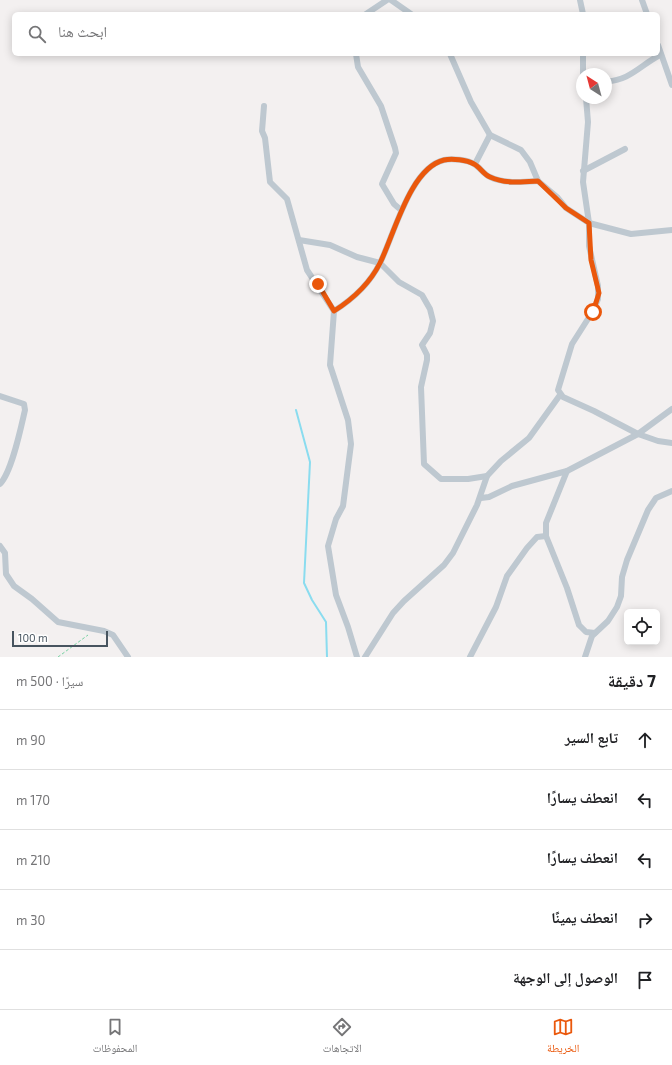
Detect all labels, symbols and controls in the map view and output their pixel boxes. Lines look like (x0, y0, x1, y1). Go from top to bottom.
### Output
search box (12, 12, 660, 56)
text: ابحث هنا (58, 22, 107, 40)
icon: search (26, 23, 48, 45)
north arrow (576, 68, 612, 104)
route end (309, 275, 327, 293)
route start (584, 303, 602, 321)
map controls (624, 609, 660, 645)
button: locate (624, 609, 660, 645)
scale bar (12, 629, 108, 648)
text: 100 m (18, 631, 48, 644)
text: 7 دقيقة (608, 670, 656, 690)
text: سيرًا · 500 m (16, 673, 83, 689)
text: تابع السير (565, 728, 618, 746)
icon: ahead (634, 729, 656, 751)
text: 90 m (16, 732, 46, 748)
text: انعطف يسارًا (547, 788, 618, 806)
icon: left (634, 789, 656, 811)
text: 170 m (16, 792, 50, 808)
text: انعطف يسارًا (547, 848, 618, 866)
icon: left (634, 849, 656, 871)
text: 210 m (16, 852, 51, 868)
text: انعطف يمينًا (551, 908, 618, 926)
icon: right (634, 909, 656, 931)
text: 30 m (16, 912, 45, 928)
text: الوصول إلى الوجهة (513, 968, 618, 986)
icon: arrive (634, 969, 656, 991)
tab: المحفوظات (93, 1016, 137, 1059)
tab: الاتجاهات (323, 1016, 362, 1059)
tab: الخريطة (547, 1016, 579, 1059)

